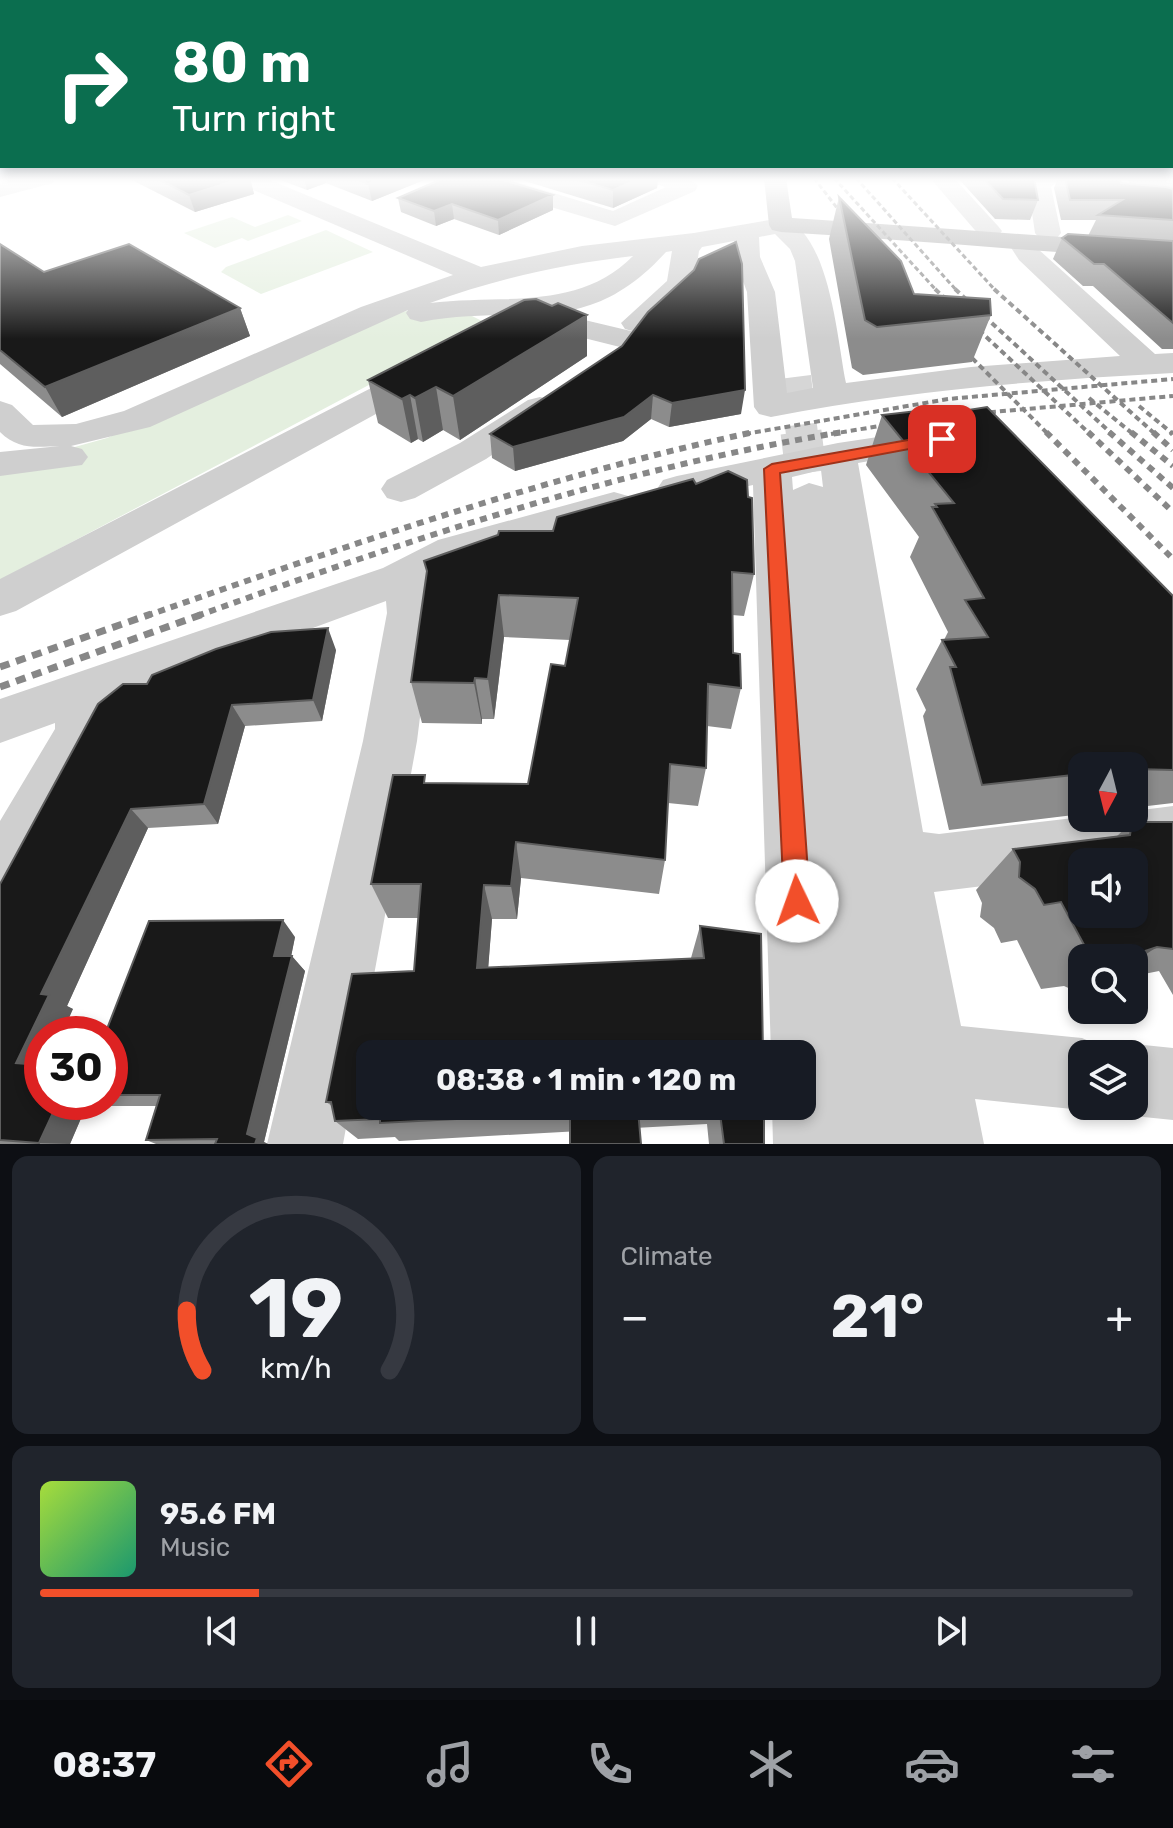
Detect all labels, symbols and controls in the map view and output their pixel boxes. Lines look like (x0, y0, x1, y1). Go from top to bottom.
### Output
text: 80 m (172, 30, 311, 96)
icon: right (40, 32, 144, 136)
text: Turn right (172, 97, 336, 140)
pin (908, 405, 976, 473)
icon: arrive (920, 417, 964, 461)
north arrow (1068, 752, 1148, 832)
map controls (1068, 752, 1148, 1120)
button: sound (1068, 848, 1148, 928)
position arrow (755, 859, 839, 943)
button: search (1068, 944, 1148, 1024)
speed limit sign: 30 (24, 1016, 128, 1120)
button: layers (1068, 1040, 1148, 1120)
text: 08:38 · 1 min · 120 m (436, 1062, 736, 1098)
text: Climate (621, 1241, 713, 1272)
text: 19 (249, 1259, 344, 1358)
text: 21° (831, 1281, 924, 1352)
text: − (621, 1291, 649, 1343)
text: + (1106, 1291, 1133, 1343)
text: km/h (261, 1351, 332, 1385)
text: 95.6 FM (160, 1496, 276, 1532)
text: Music (160, 1532, 230, 1563)
icon: previous (200, 1609, 244, 1653)
icon: pause (564, 1609, 608, 1653)
icon: next (929, 1609, 973, 1653)
icon: directions (261, 1736, 317, 1792)
icon: music (422, 1736, 478, 1792)
icon: phone (582, 1736, 638, 1792)
icon: climate (743, 1736, 799, 1792)
icon: car (904, 1736, 960, 1792)
icon: filters (1065, 1736, 1121, 1792)
text: 08:37 (52, 1743, 156, 1786)

